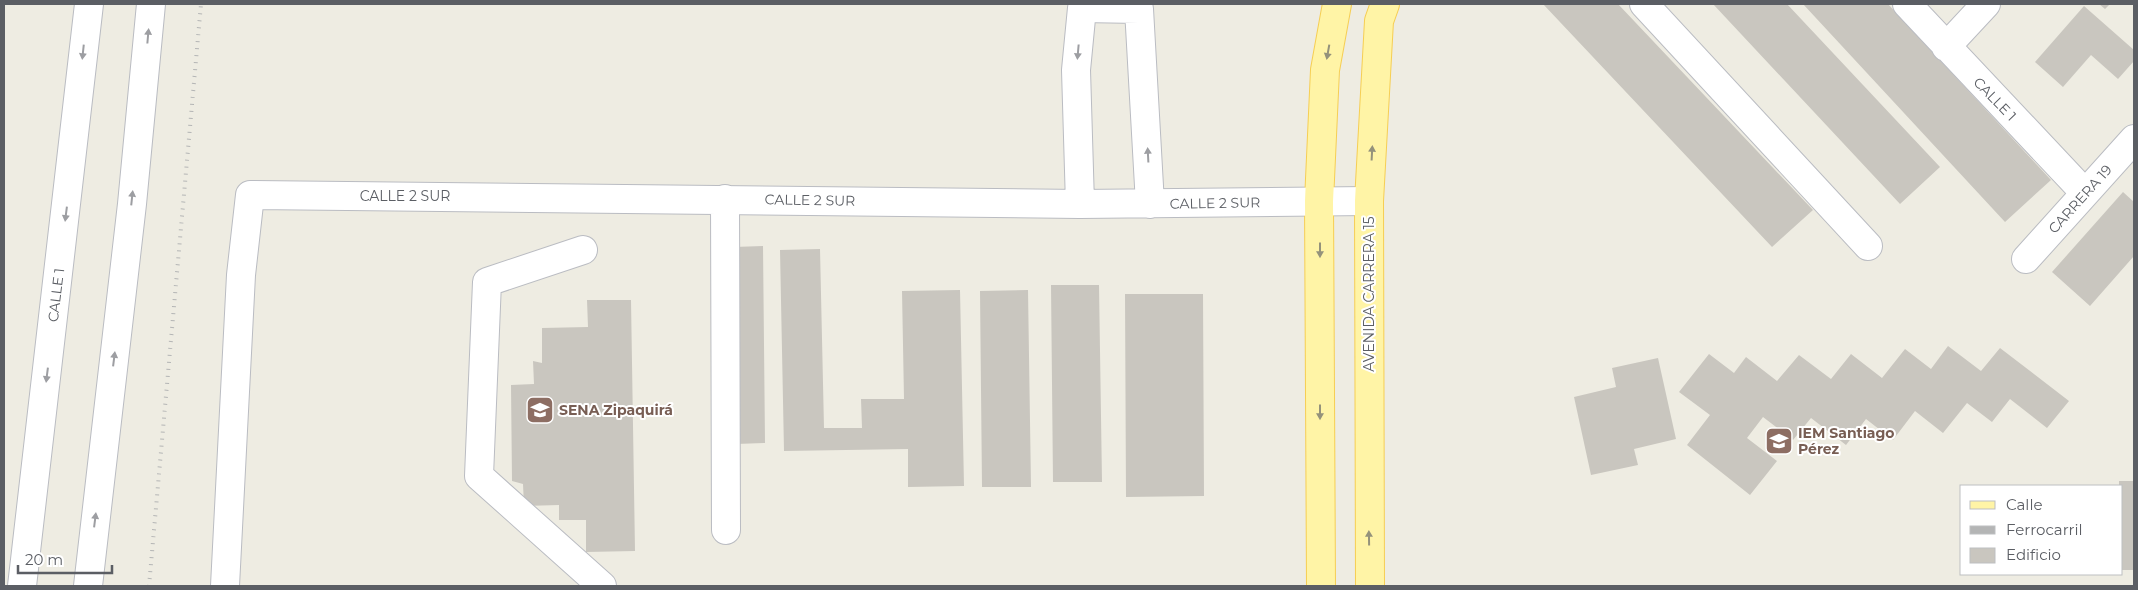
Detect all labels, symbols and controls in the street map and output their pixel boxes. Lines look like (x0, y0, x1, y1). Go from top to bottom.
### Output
one-way arrow (144, 27, 152, 43)
one-way arrow (1074, 44, 1082, 60)
one-way arrow (1324, 44, 1332, 60)
one-way arrow (79, 45, 87, 61)
street label: CALLE 1 (1970, 73, 2020, 125)
one-way arrow (1368, 144, 1376, 160)
one-way arrow (1143, 147, 1151, 163)
street label: CARRERA 19 (2044, 161, 2116, 237)
street label: CALLE 2 SUR (360, 187, 450, 205)
one-way arrow (128, 189, 136, 205)
street label: CALLE 2 SUR (765, 190, 855, 210)
street label: CALLE 2 SUR (1170, 193, 1260, 213)
one-way arrow (62, 206, 70, 222)
street label: AVENIDA CARRERA 15 (1360, 216, 1378, 372)
one-way arrow (1316, 242, 1324, 258)
street label: CALLE 1 (44, 267, 68, 323)
one-way arrow (110, 351, 118, 367)
one-way arrow (43, 367, 51, 383)
school or university icon: SENA Zipaquirá (525, 395, 555, 425)
place label: SENA Zipaquirá (559, 401, 673, 419)
one-way arrow (1316, 405, 1324, 421)
place label: IEM Santiago Pérez (1798, 424, 1895, 458)
school or university icon: IEM Santiago Pérez (1764, 426, 1794, 456)
legend (1960, 485, 2123, 575)
text: Calle (2006, 495, 2043, 514)
one-way arrow (91, 512, 99, 528)
text: Ferrocarril (2006, 520, 2083, 539)
one-way arrow (1365, 529, 1373, 545)
scale bar (18, 542, 111, 574)
text: Edificio (2006, 545, 2061, 564)
text: 20 m (25, 550, 63, 569)

